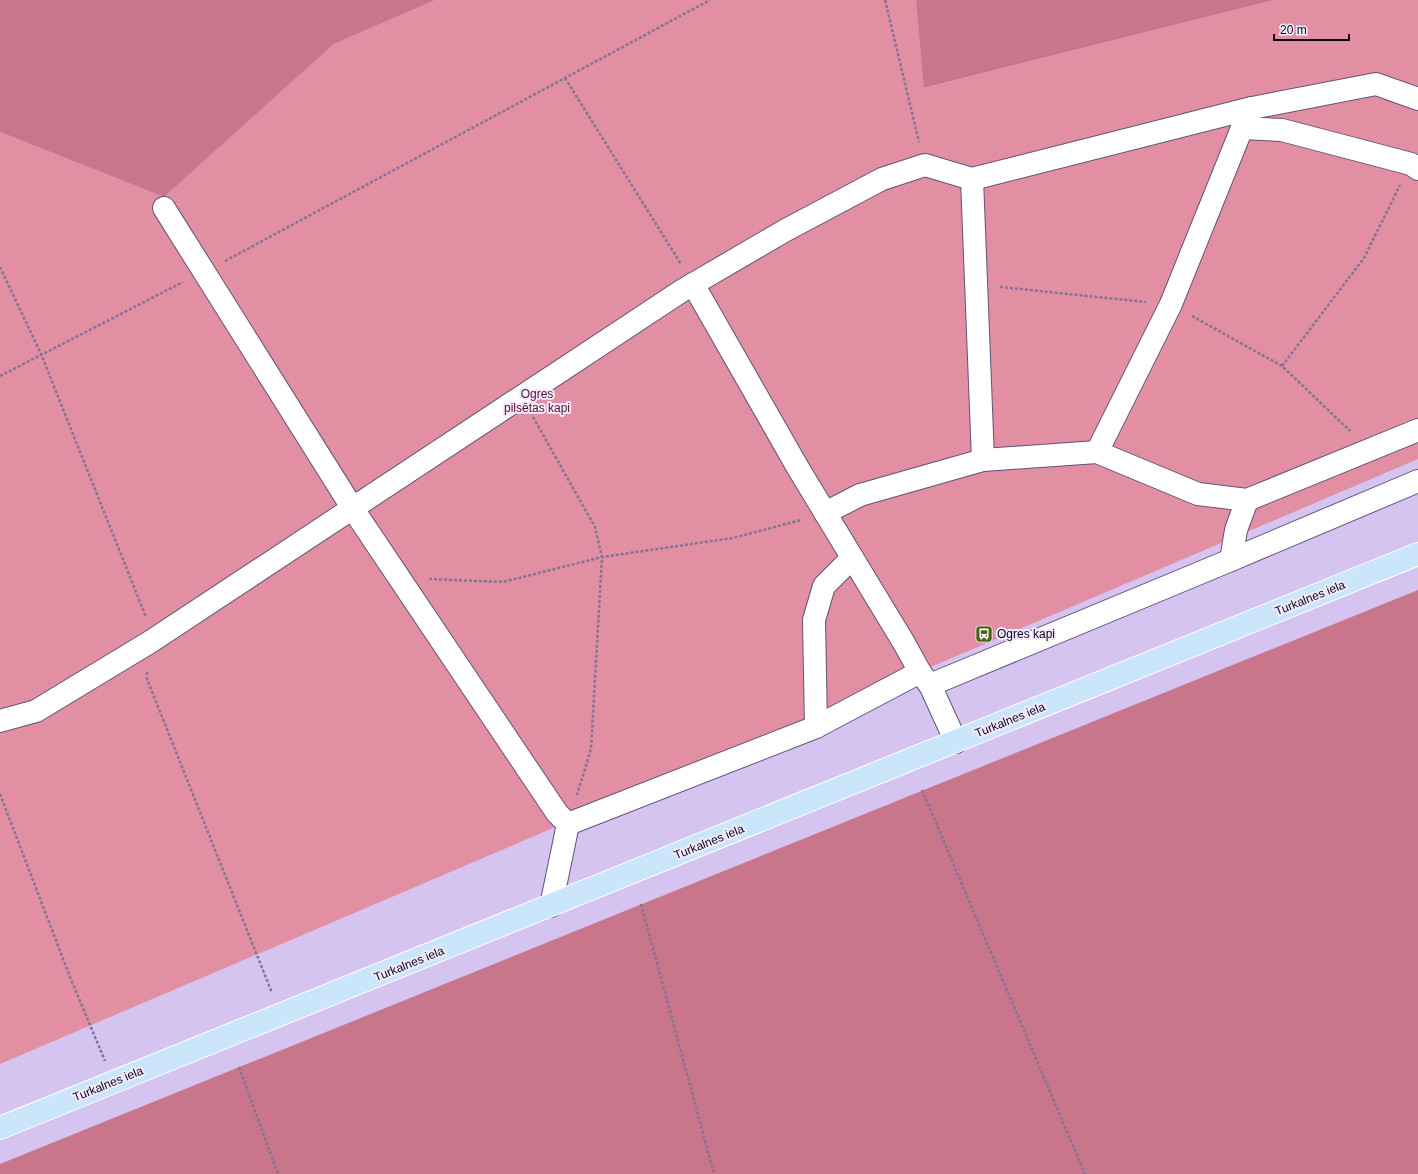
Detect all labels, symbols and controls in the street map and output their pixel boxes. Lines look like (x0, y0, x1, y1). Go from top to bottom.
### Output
scale bar (1274, 16, 1349, 42)
text: 20 m (1280, 23, 1307, 37)
park label: Ogres pilsētas kapi (504, 387, 570, 415)
street label: Turkalnes iela (1273, 577, 1347, 618)
bus stop icon: Ogres kapi (974, 624, 994, 644)
place label: Ogres kapi (997, 627, 1055, 641)
street label: Turkalnes iela (973, 699, 1047, 740)
street label: Turkalnes iela (672, 821, 746, 862)
street label: Turkalnes iela (372, 943, 446, 984)
street label: Turkalnes iela (71, 1063, 145, 1104)

